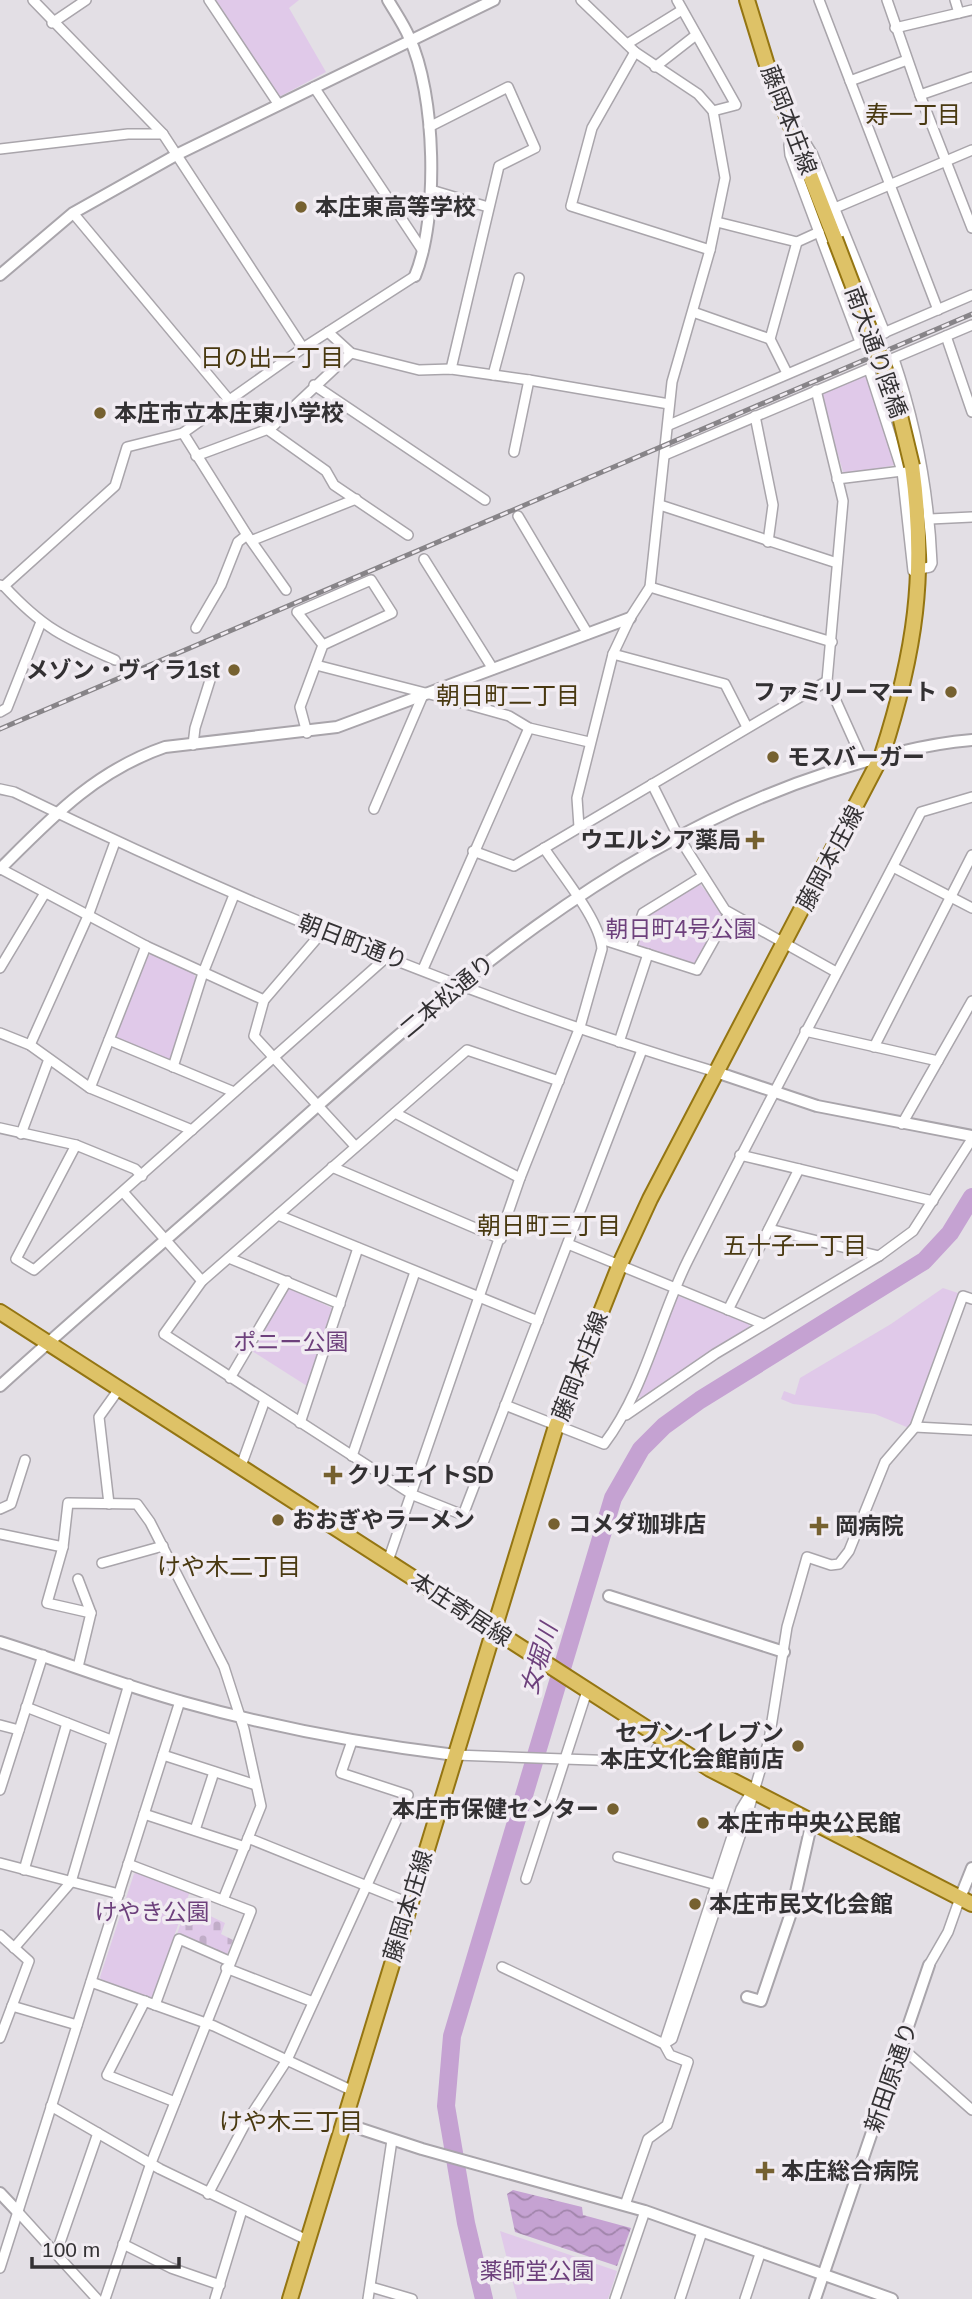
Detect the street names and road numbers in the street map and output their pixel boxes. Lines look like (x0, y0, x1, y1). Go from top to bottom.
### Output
street label: 藤岡本庄線 (756, 62, 822, 178)
street label: 南大通り陸橋 (840, 283, 912, 421)
street label: 藤岡本庄線 (792, 801, 868, 915)
street label: 朝日町通り (295, 909, 411, 975)
street label: 二本松通り (395, 949, 499, 1043)
street label: 藤岡本庄線 (547, 1308, 613, 1424)
street label: 本庄寄居線 (406, 1567, 516, 1651)
street label: 藤岡本庄線 (379, 1847, 437, 1965)
street label: 新田原通り (860, 2018, 922, 2136)

